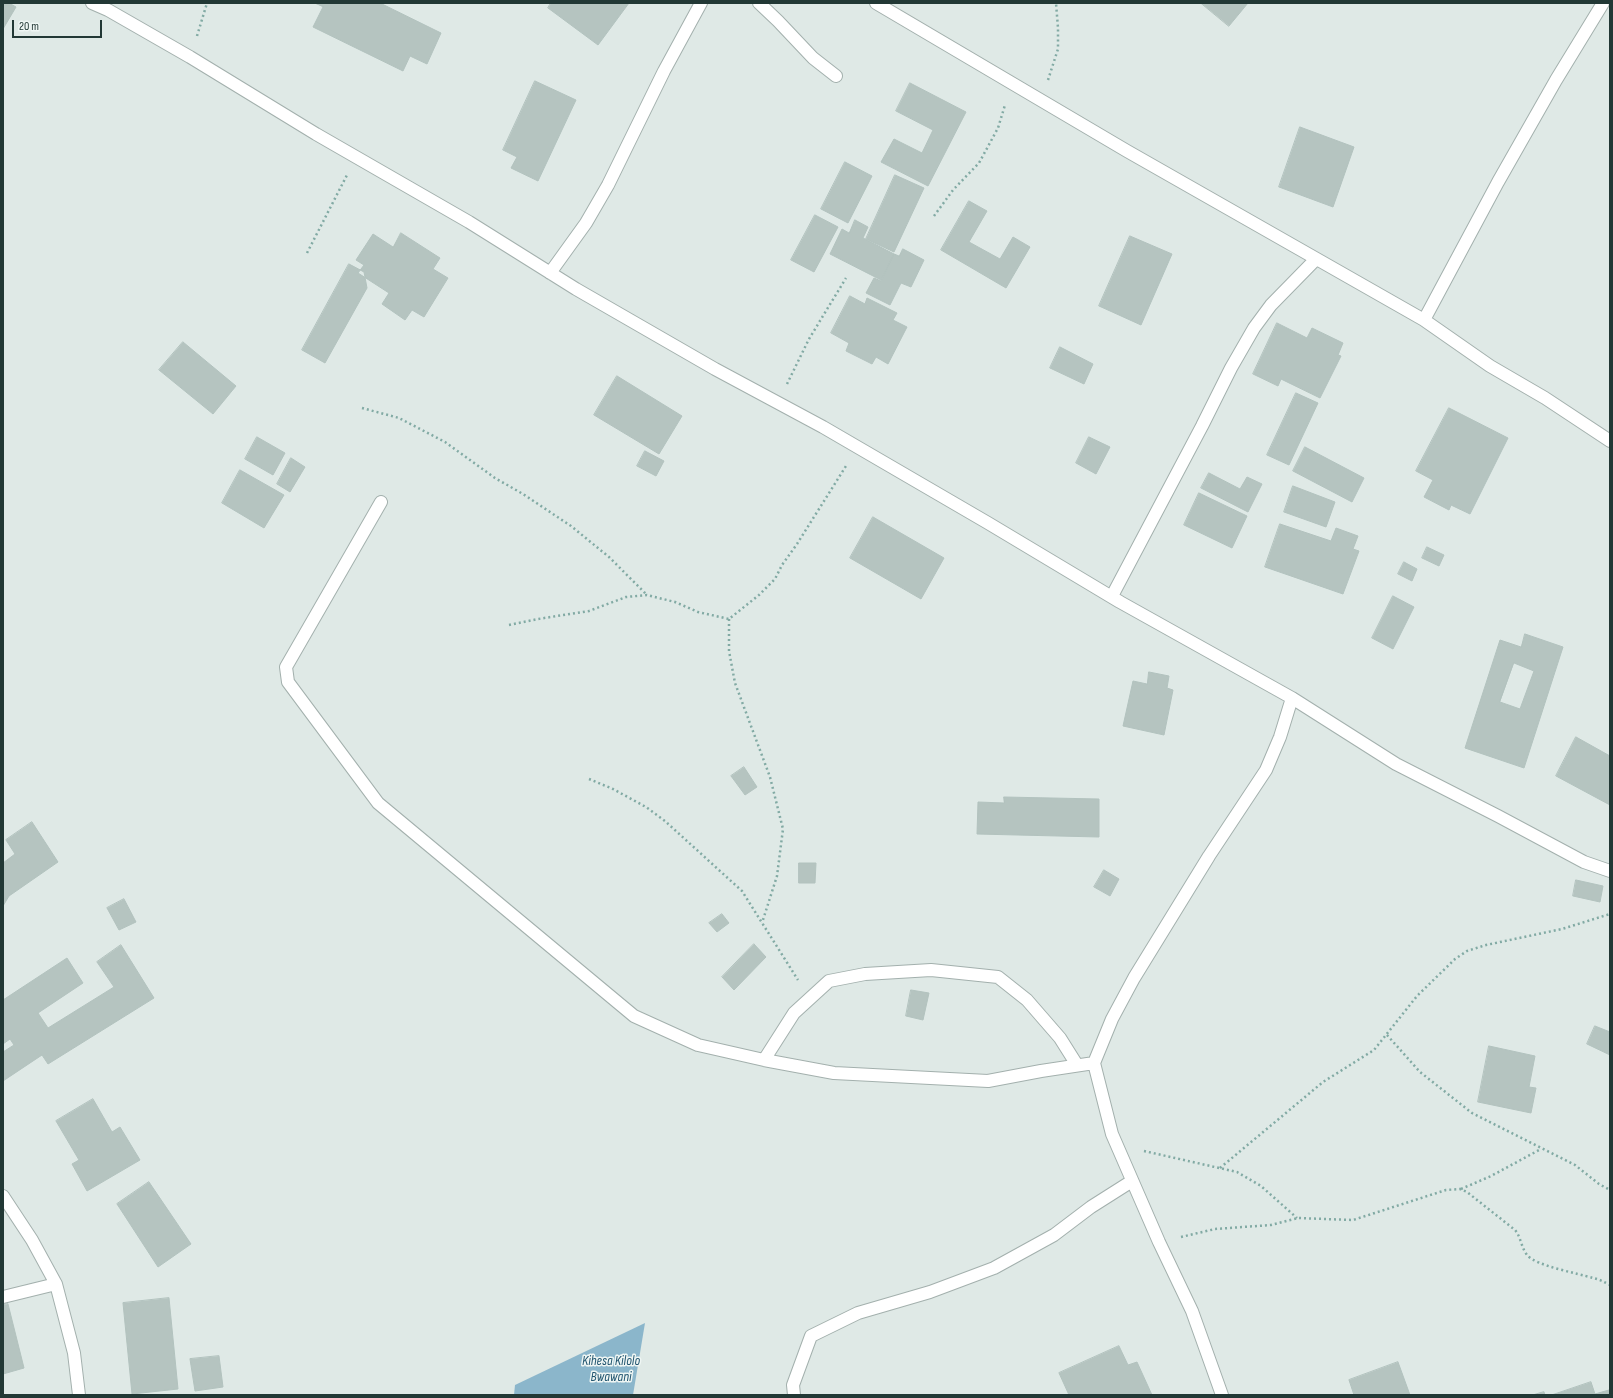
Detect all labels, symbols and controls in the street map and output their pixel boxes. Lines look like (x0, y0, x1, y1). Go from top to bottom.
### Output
scale bar (14, 12, 104, 38)
text: 20 m (19, 19, 39, 34)
water label: Kihesa Kilolo Bwawani (582, 1353, 640, 1386)

